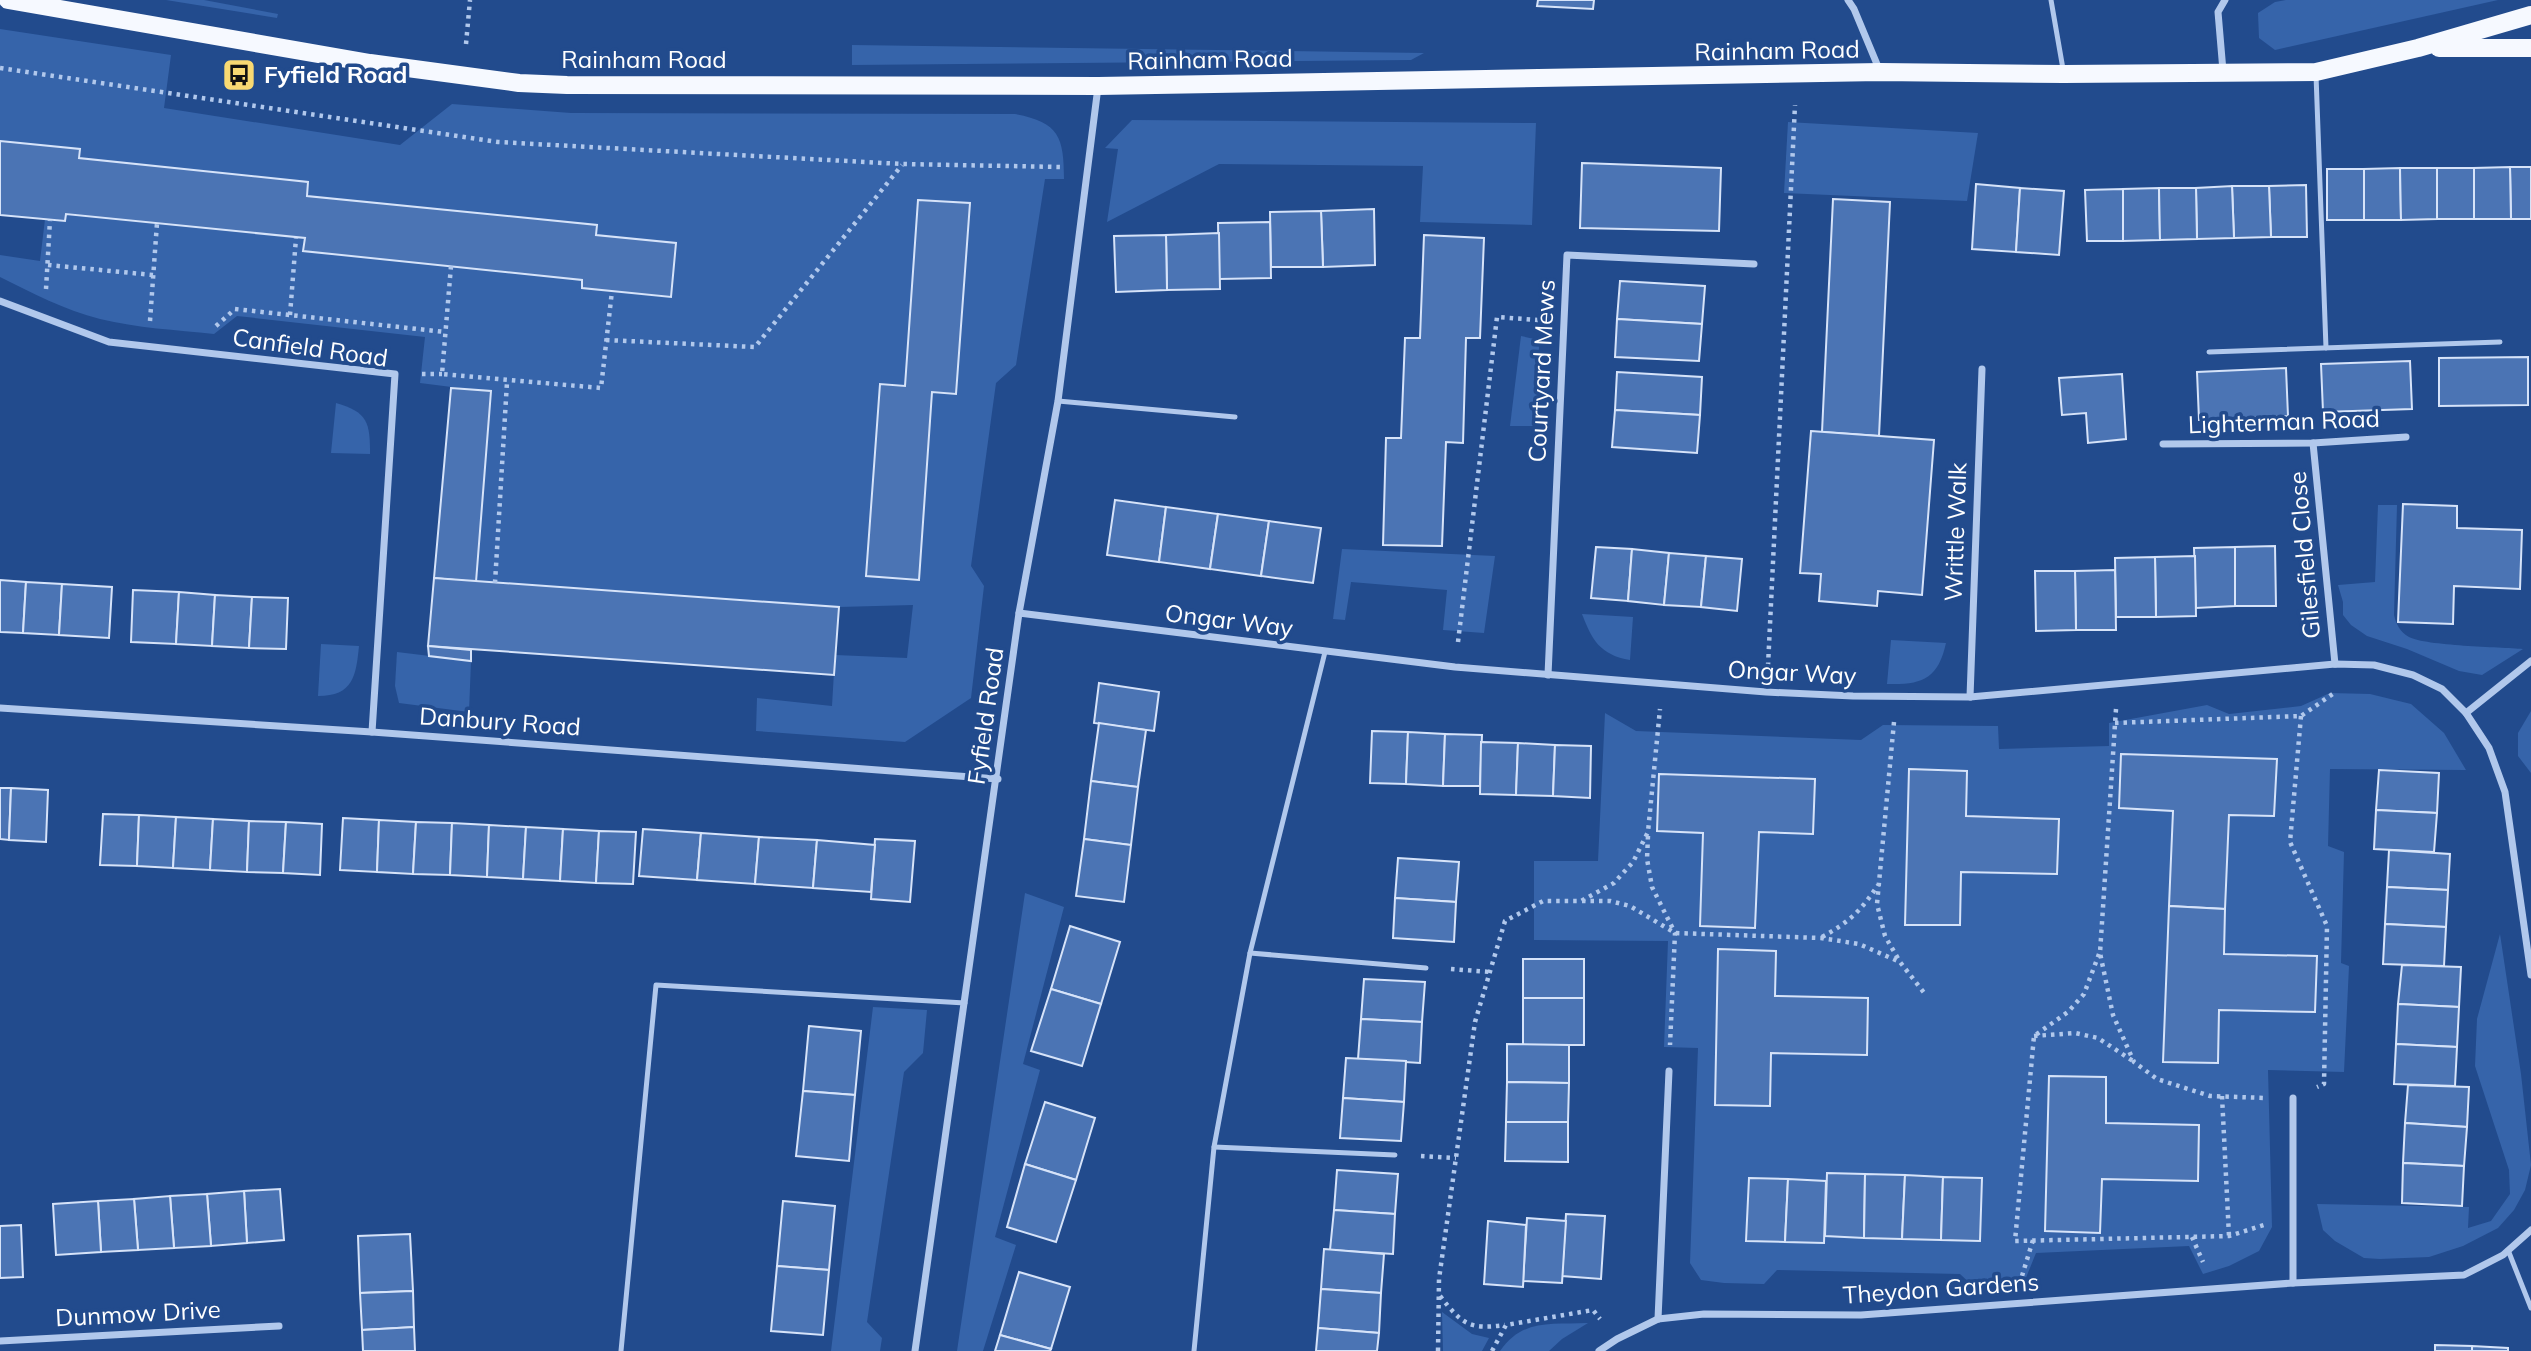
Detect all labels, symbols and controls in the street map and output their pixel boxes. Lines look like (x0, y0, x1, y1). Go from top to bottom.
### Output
street label: Rainham Road (1694, 34, 1860, 66)
street label: Rainham Road (1127, 43, 1293, 75)
street label: Rainham Road (561, 44, 727, 74)
bus stop icon: Fyfield Road (220, 56, 258, 94)
place label: Fyfield Road (264, 59, 407, 89)
street label: Courtyard Mews (1521, 279, 1561, 463)
street label: Canfield Road (231, 321, 390, 373)
street label: Lighterman Road (2187, 403, 2380, 439)
street label: Writtle Walk (1938, 461, 1972, 602)
street label: Gilesfield Close (2282, 470, 2326, 640)
street label: Ongar Way (1163, 597, 1295, 643)
street label: Fyfield Road (961, 645, 1009, 786)
street label: Ongar Way (1727, 654, 1857, 690)
street label: Danbury Road (418, 700, 582, 742)
street label: Theydon Gardens (1842, 1266, 2040, 1310)
street label: Dunmow Drive (55, 1294, 221, 1332)

